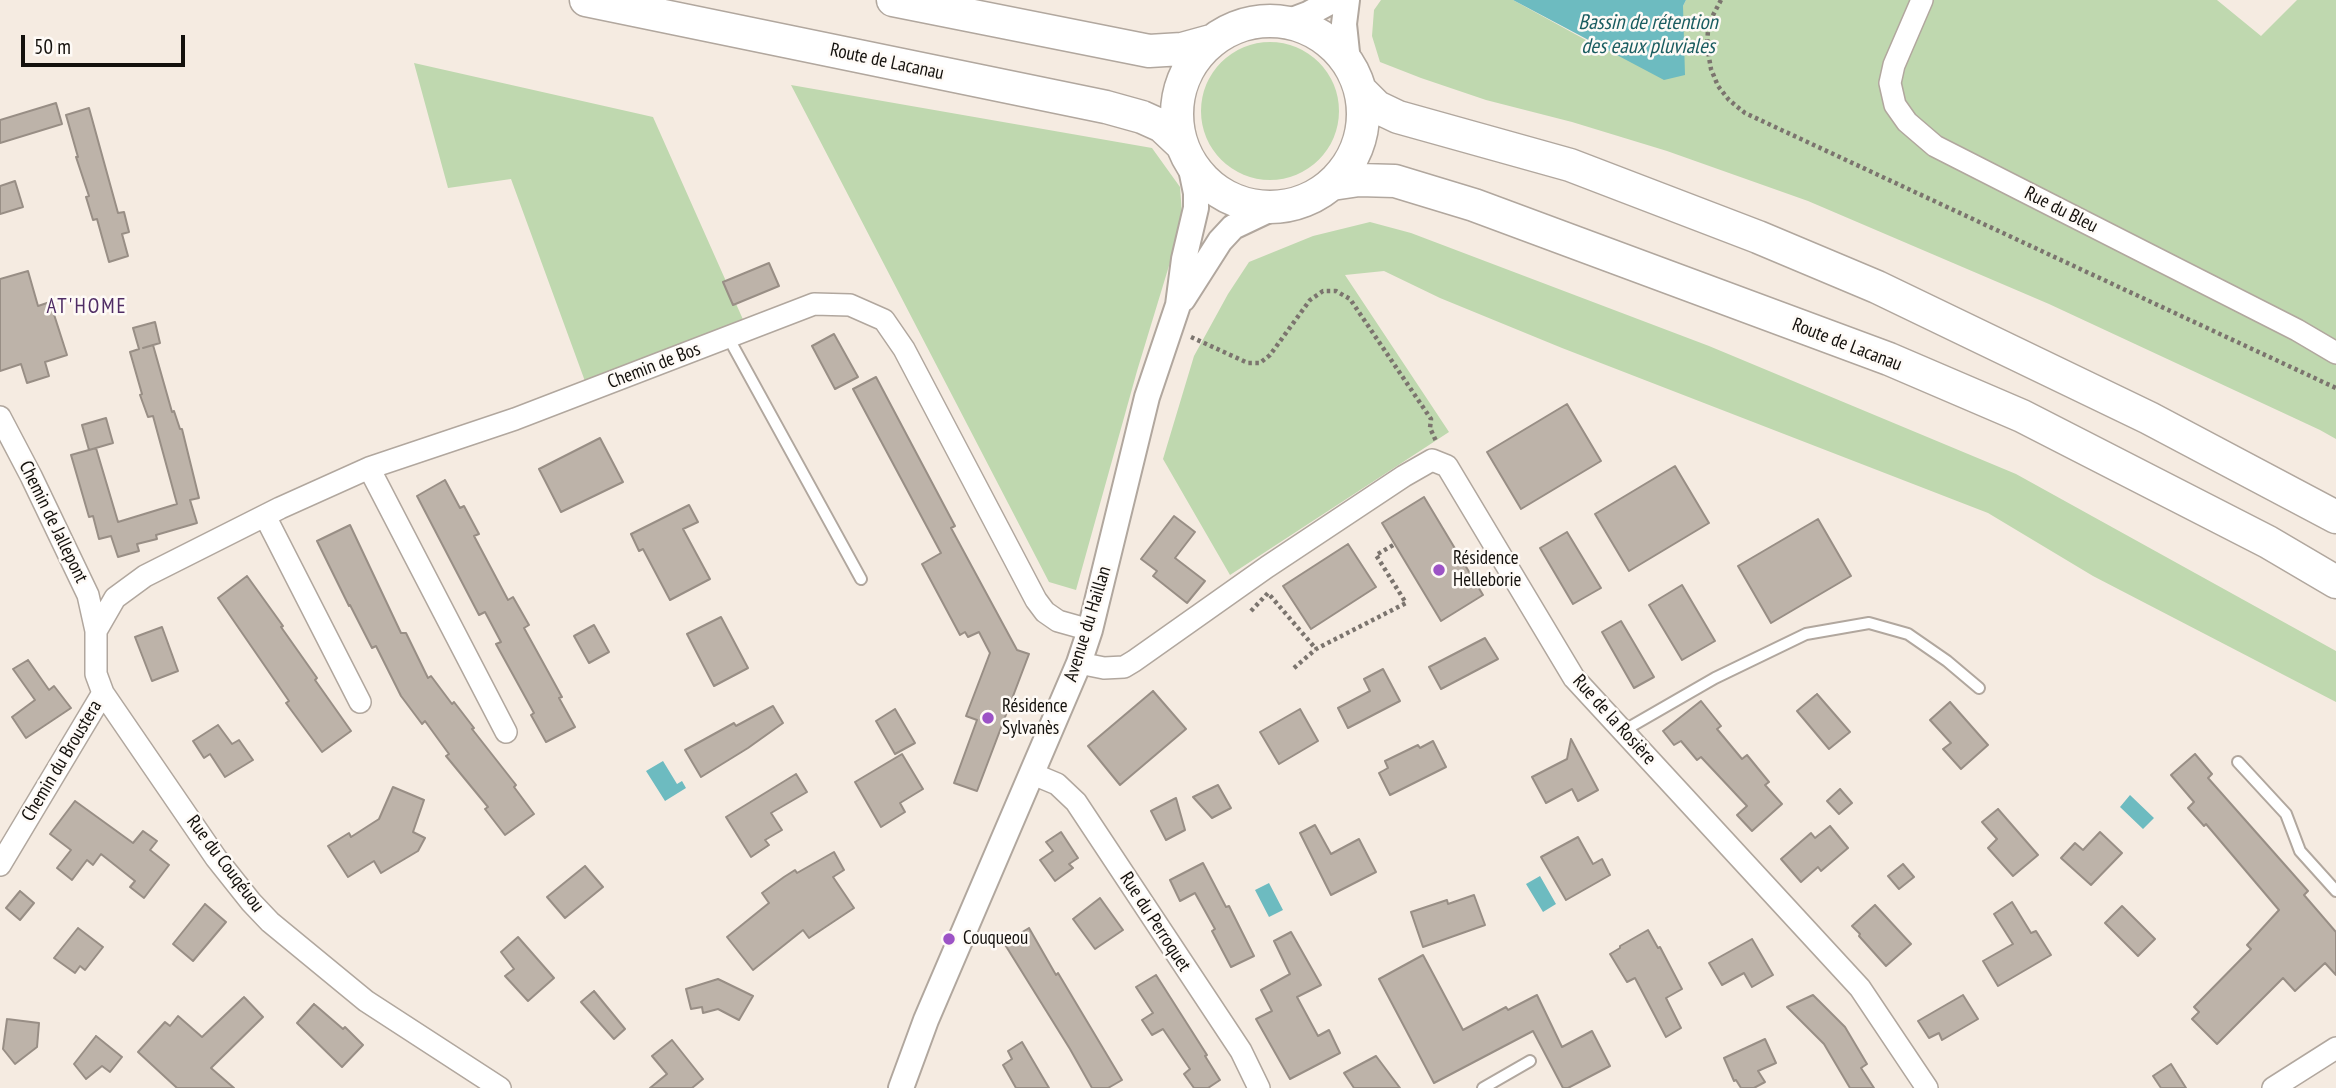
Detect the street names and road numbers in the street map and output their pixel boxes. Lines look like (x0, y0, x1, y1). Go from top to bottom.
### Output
street label: Route de Lacanau (828, 39, 946, 85)
street label: Rue du Bleu (2021, 182, 2101, 238)
street label: Route de Lacanau (1789, 314, 1905, 376)
street label: Chemin de Bos (604, 338, 704, 394)
street label: Chemin de Jallepont (14, 457, 92, 587)
street label: Avenue du Haillan (1060, 564, 1116, 684)
street label: Rue de la Rosière (1568, 670, 1660, 770)
street label: Chemin du Broustera (17, 696, 107, 826)
street label: Rue du Couqéuou (181, 811, 269, 917)
street label: Rue du Perroquet (1114, 868, 1196, 976)

